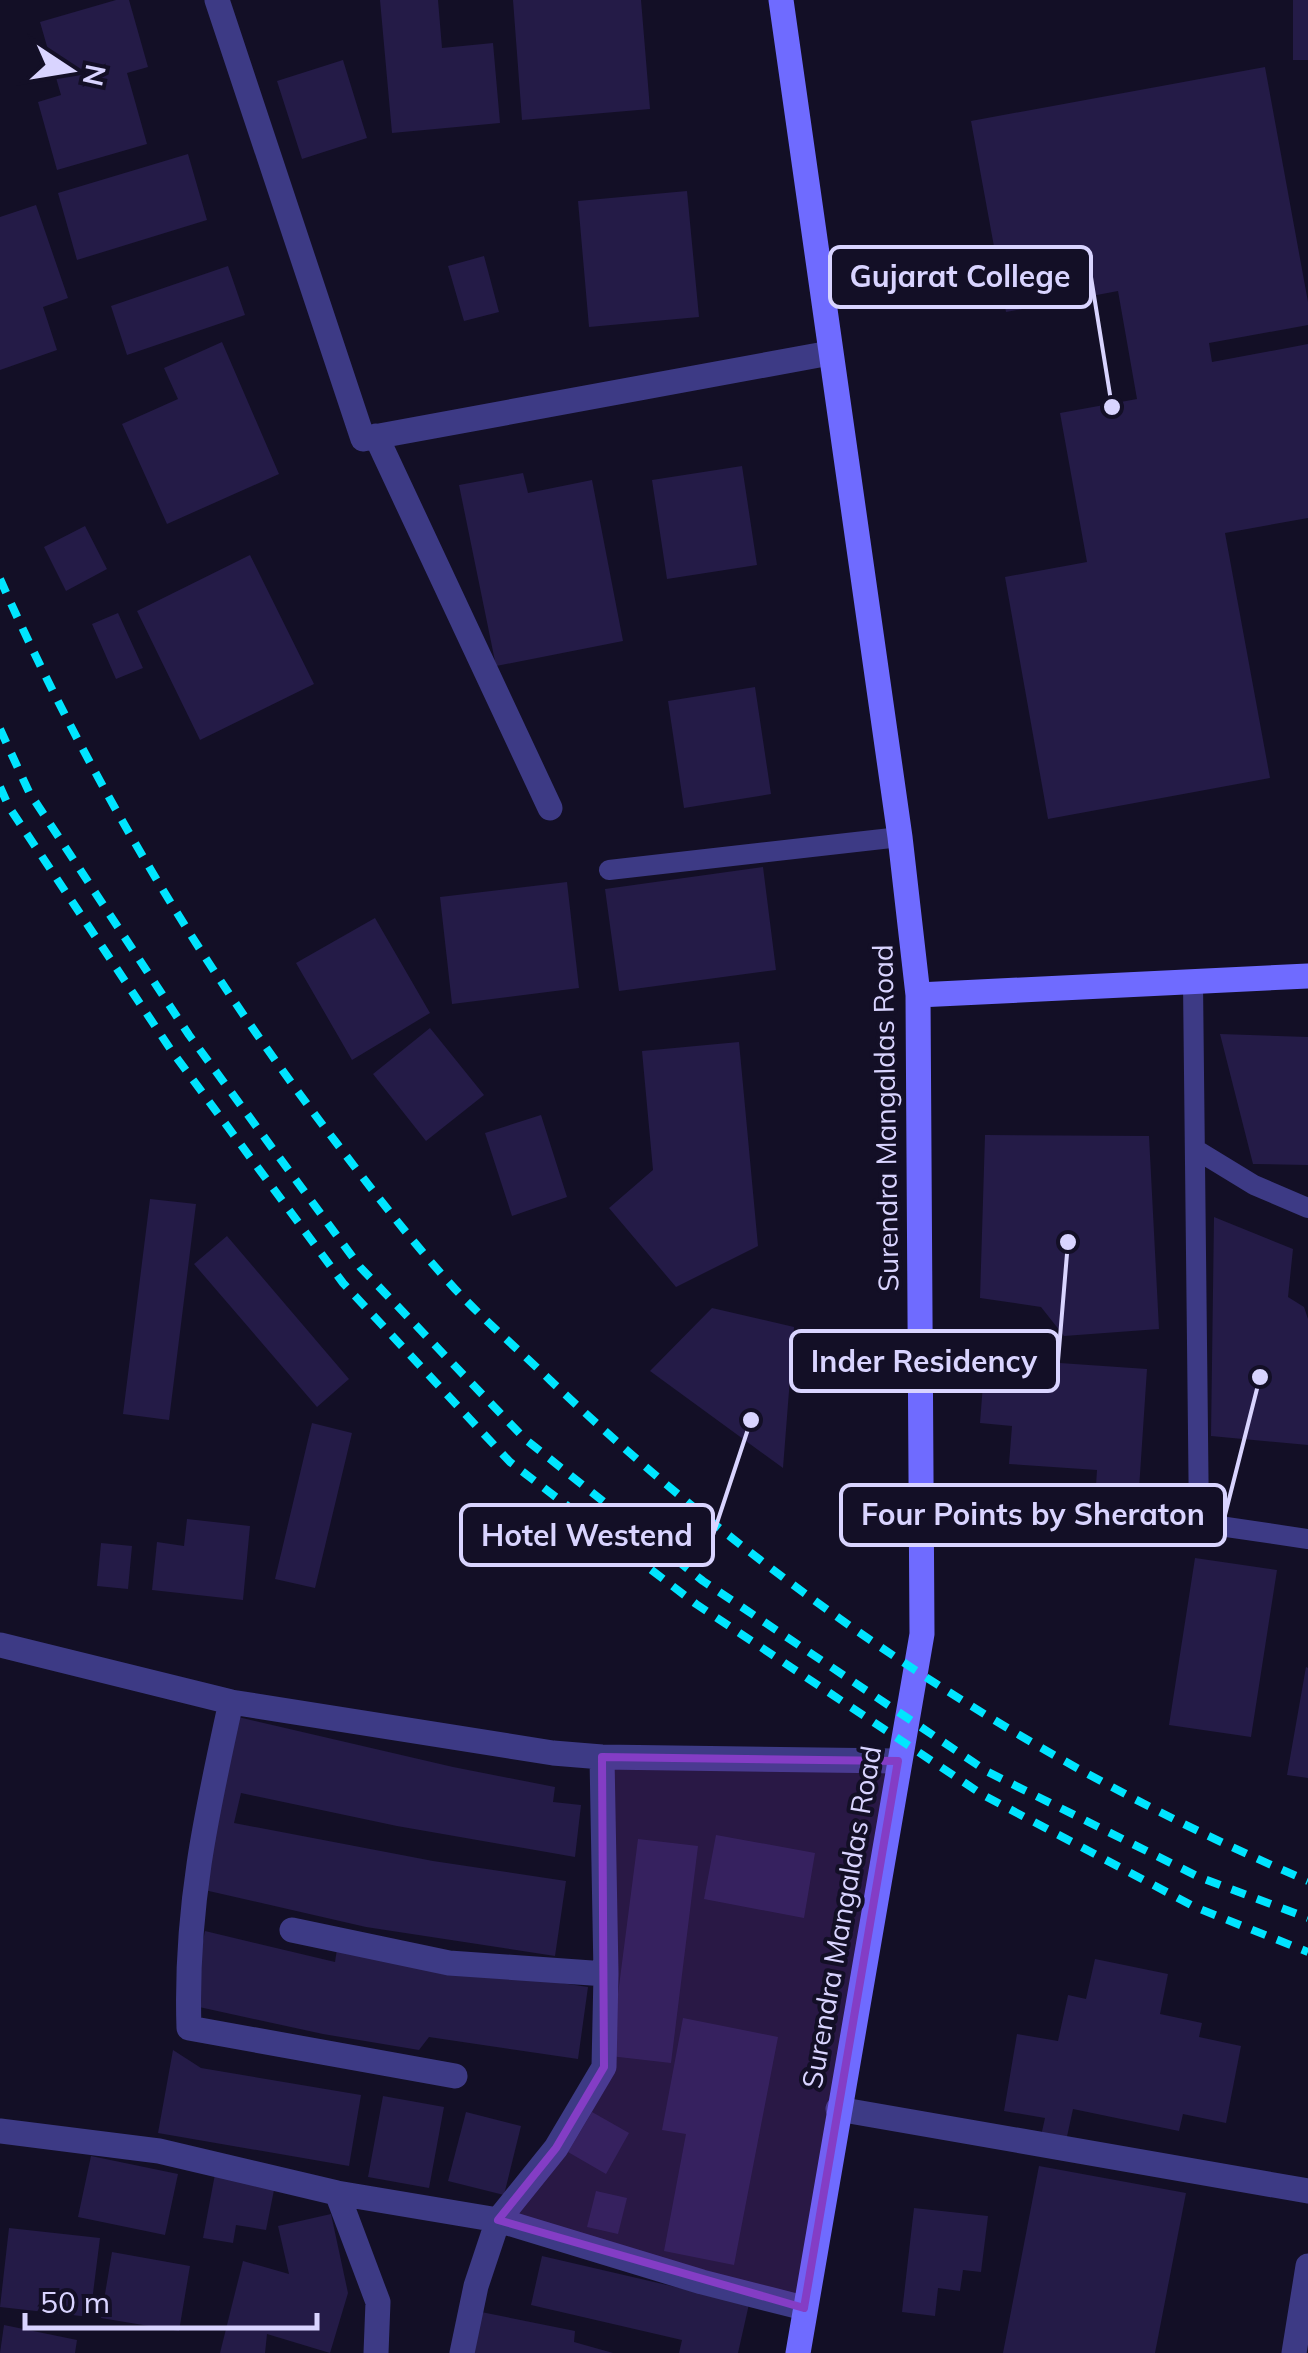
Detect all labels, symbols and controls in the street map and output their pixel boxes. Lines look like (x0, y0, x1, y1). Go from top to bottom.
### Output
north arrow (20, 20, 120, 120)
text: N (76, 61, 114, 89)
callout: Gujarat College (830, 247, 1091, 307)
text: Gujarat College (850, 257, 1070, 295)
street label: Surendra Mangaldas Road (864, 944, 906, 1292)
callout: Inder Residency (791, 1331, 1058, 1391)
text: Inder Residency (811, 1342, 1038, 1380)
callout: Four Points by Sheraton (841, 1485, 1225, 1545)
text: Four Points by Sheraton (861, 1495, 1205, 1533)
callout: Hotel Westend (461, 1505, 713, 1565)
text: Hotel Westend (481, 1516, 693, 1554)
street label: Surendra Mangaldas Road (794, 1743, 888, 2091)
scale bar (25, 2268, 318, 2330)
text: 50 m (40, 2283, 110, 2321)

